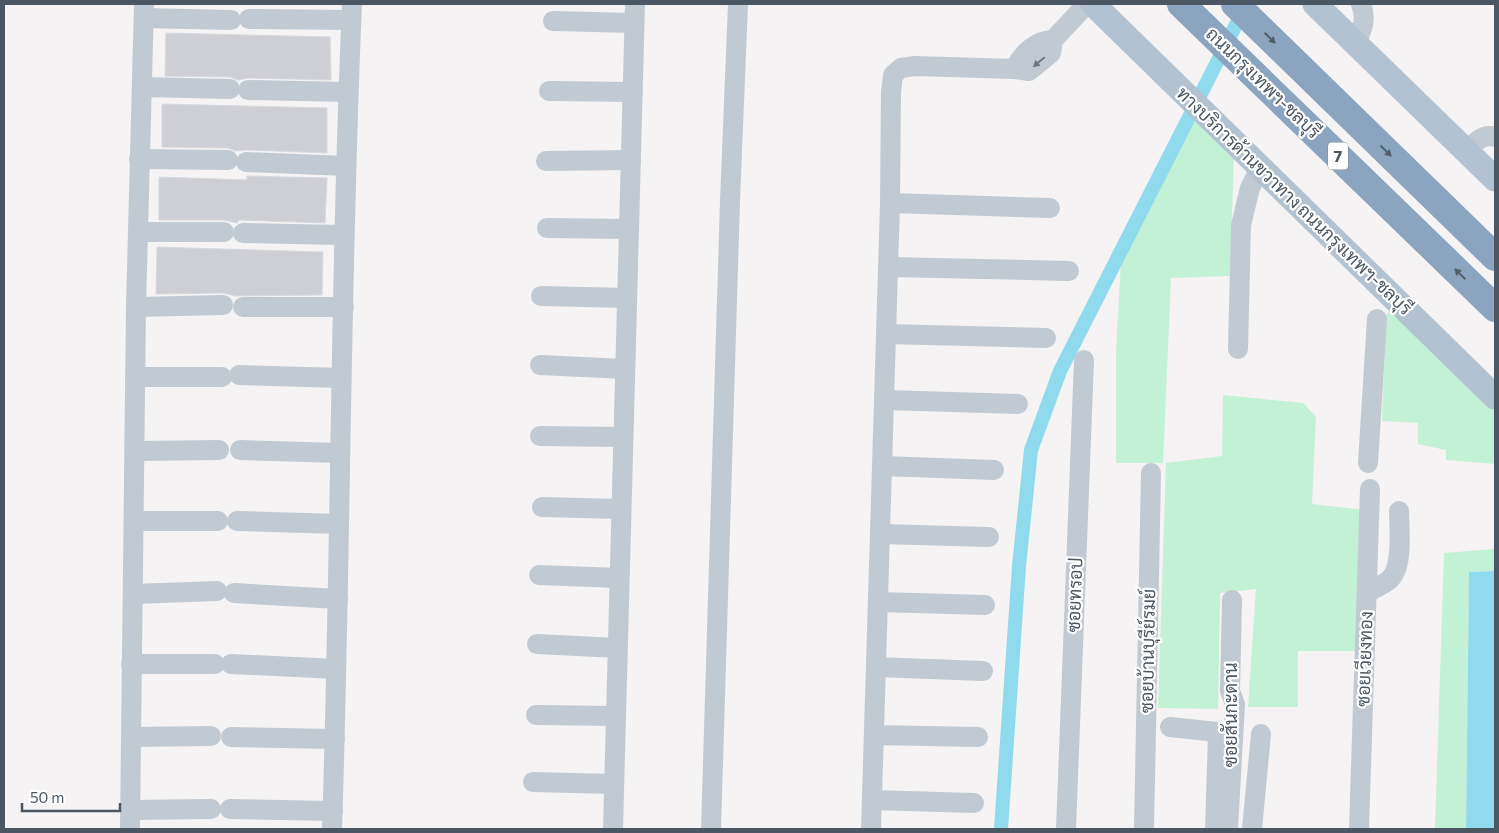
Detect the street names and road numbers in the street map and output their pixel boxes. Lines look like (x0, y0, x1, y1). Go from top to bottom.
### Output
street label: ถนนกรุงเทพฯ-ชลบุรี (1201, 22, 1326, 144)
street label: ทางบริการด้านขวาทาง ถนนกรุงเทพฯ-ชลบุรี (1171, 81, 1418, 321)
road number: 7 (1328, 142, 1348, 170)
street label: ซอยทรอป (1062, 557, 1086, 633)
street label: ซอยบ้านบุรีย์รมย์ (1134, 589, 1161, 713)
street label: ซอยเวียงทอง (1350, 611, 1377, 707)
street label: ซอยสันกะดาน (1219, 663, 1241, 767)

